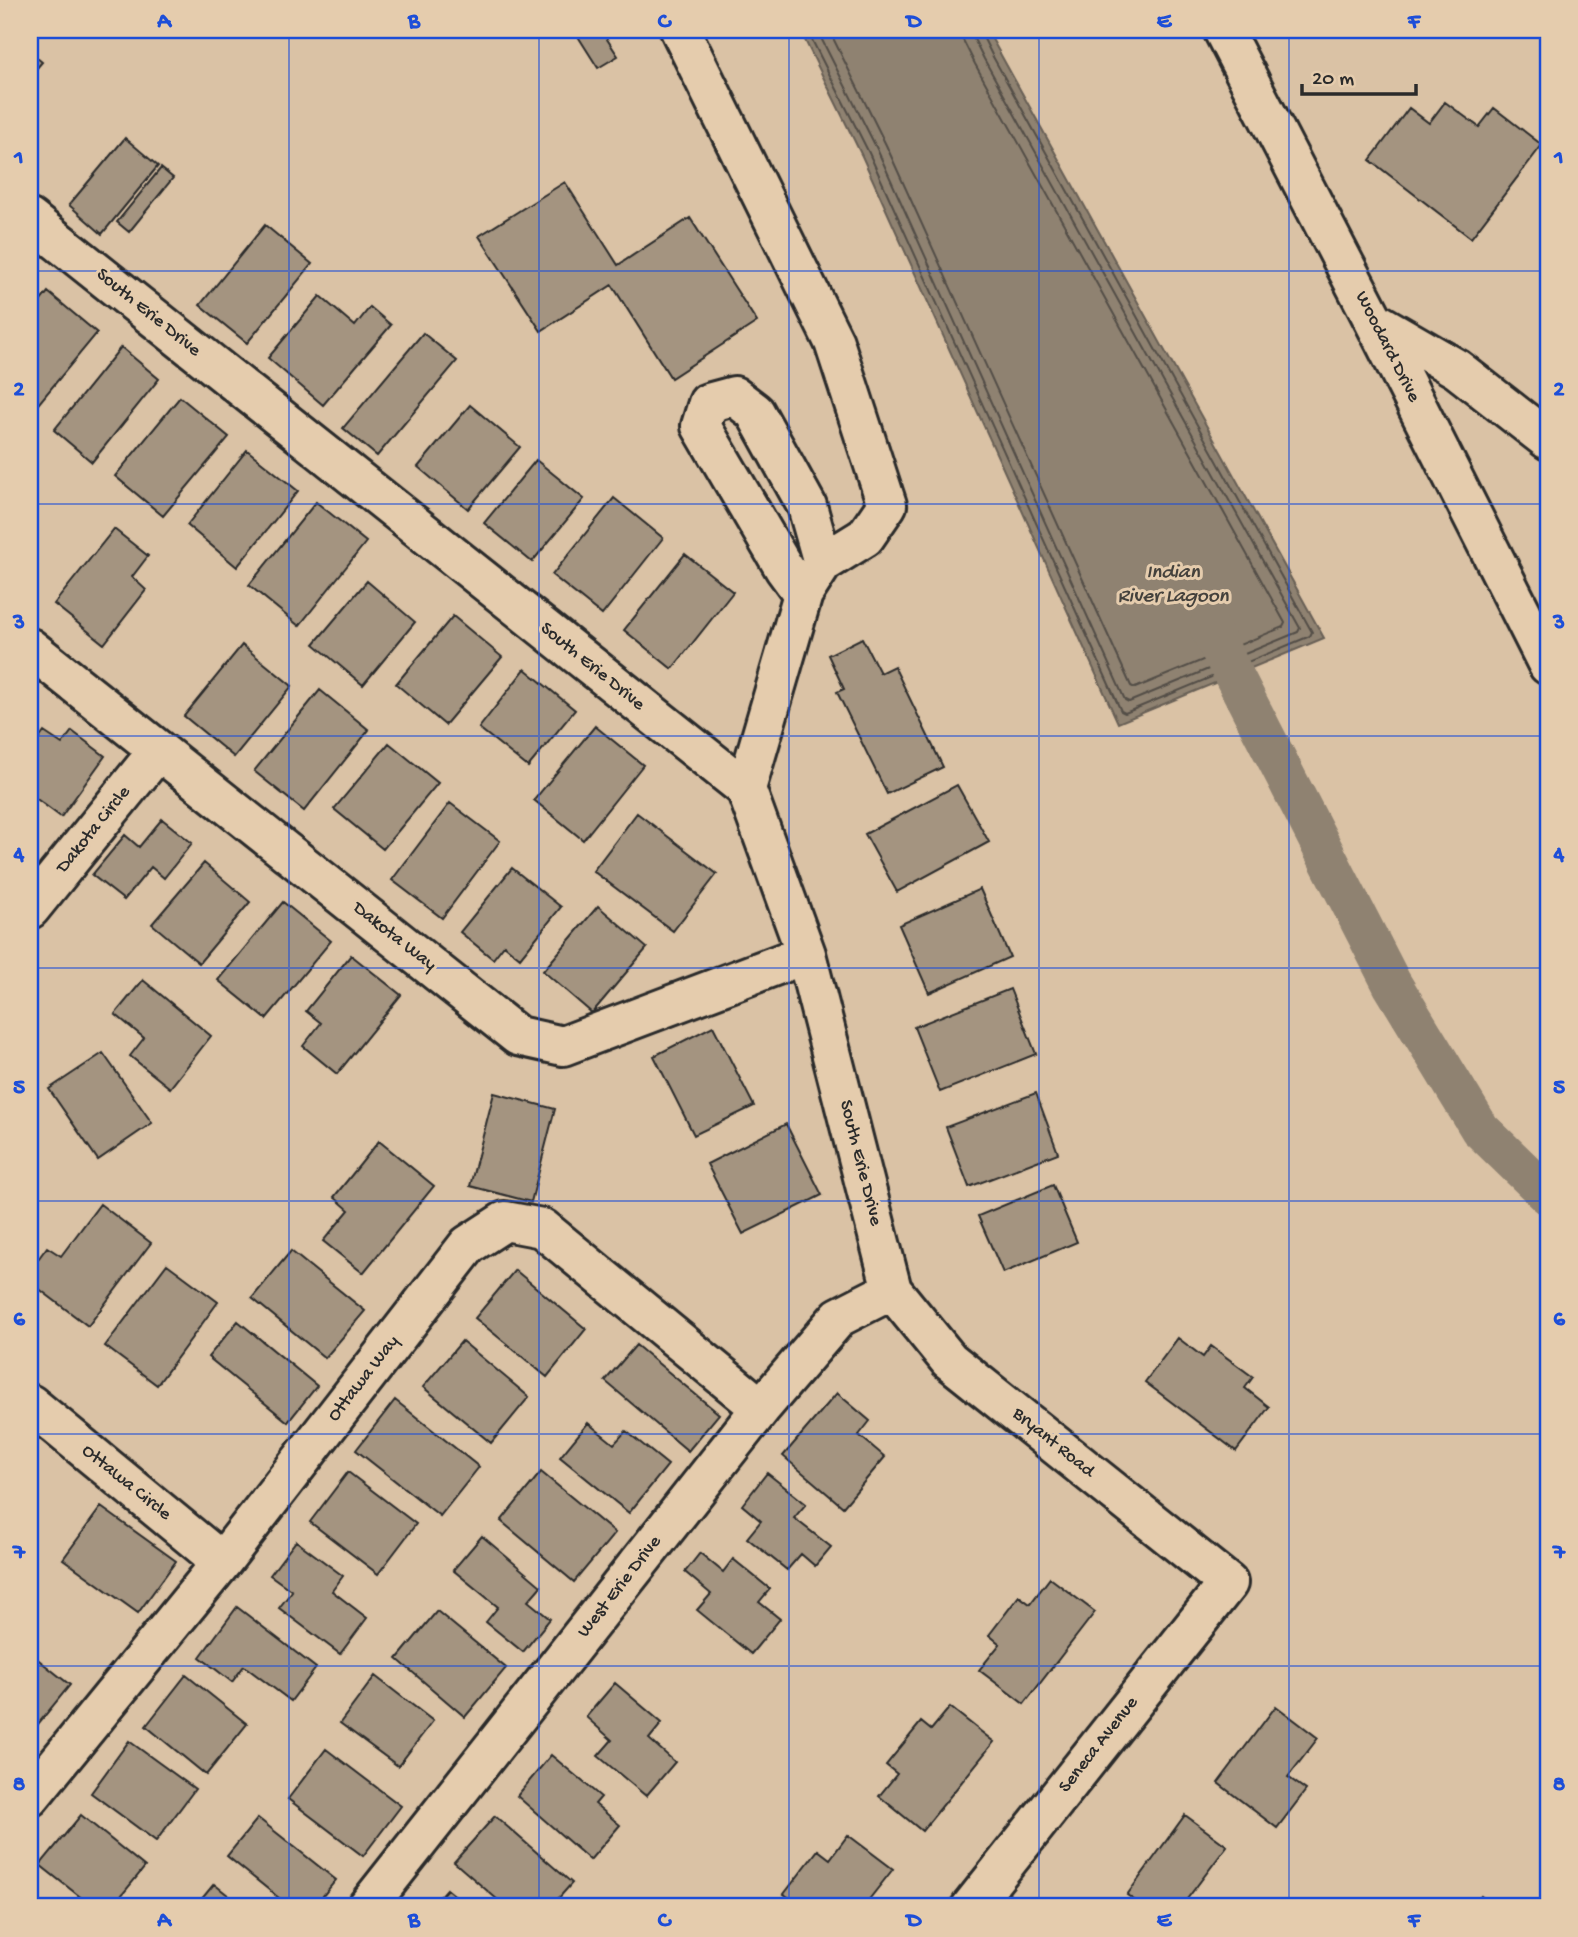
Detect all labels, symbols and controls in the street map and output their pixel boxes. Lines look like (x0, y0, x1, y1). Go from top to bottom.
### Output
text: A (156, 9, 172, 36)
text: B (407, 9, 421, 36)
text: C (658, 9, 673, 36)
text: D (905, 9, 923, 36)
text: E (1157, 9, 1173, 36)
text: F (1407, 9, 1422, 36)
scale bar (1302, 52, 1415, 96)
text: 20 m (1312, 68, 1354, 93)
text: 1 (13, 145, 24, 172)
text: 1 (1553, 145, 1564, 172)
street label: South Erie Drive (91, 264, 205, 362)
street label: Woodard Drive (1349, 288, 1425, 406)
text: 2 (13, 377, 25, 404)
text: 2 (1553, 377, 1565, 404)
water label: Indian River Lagoon (1117, 561, 1230, 610)
text: 3 (12, 610, 25, 637)
text: 3 (1552, 610, 1565, 637)
street label: South Erie Drive (535, 618, 649, 716)
street label: Dakota Circle (51, 782, 136, 880)
text: 4 (13, 842, 25, 869)
text: 4 (1553, 842, 1565, 869)
street label: Dakota Way (346, 896, 441, 977)
text: 5 (13, 1075, 25, 1102)
text: 5 (1553, 1075, 1565, 1102)
street label: South Erie Drive (833, 1098, 887, 1228)
text: 6 (13, 1307, 26, 1334)
text: 6 (1553, 1307, 1566, 1334)
street label: Ottawa Way (323, 1331, 405, 1427)
street label: Bryant Road (1006, 1402, 1100, 1484)
street label: Ottawa Circle (76, 1440, 176, 1526)
street label: West Erie Drive (573, 1531, 667, 1643)
text: 7 (12, 1540, 26, 1567)
text: 7 (1552, 1540, 1566, 1567)
street label: Seneca Avenue (1054, 1692, 1144, 1798)
text: 8 (13, 1772, 26, 1799)
text: 8 (1553, 1772, 1566, 1799)
text: A (156, 1908, 172, 1935)
text: B (407, 1908, 421, 1935)
text: C (658, 1908, 673, 1935)
text: D (905, 1908, 923, 1935)
text: E (1157, 1908, 1173, 1935)
text: F (1407, 1908, 1422, 1935)

